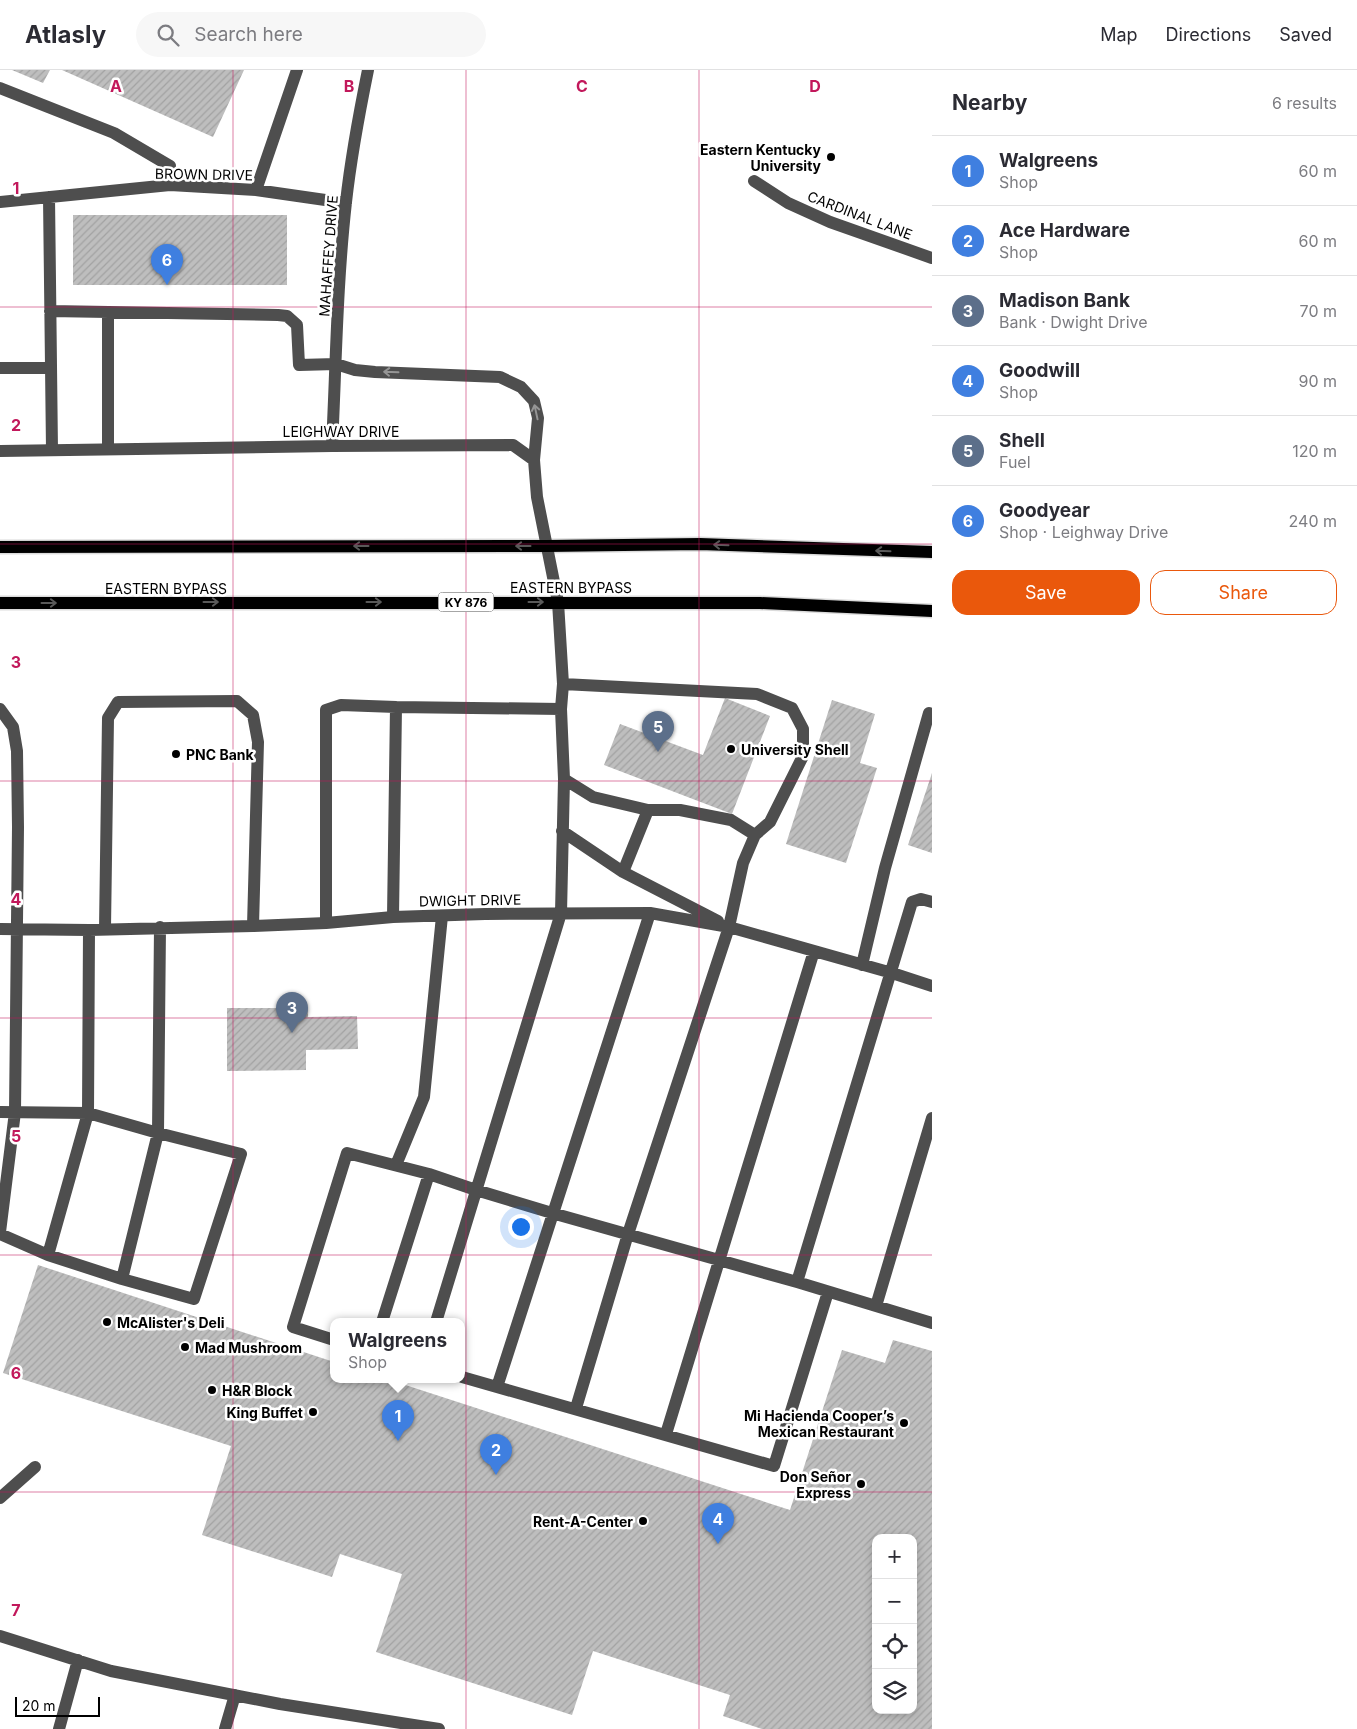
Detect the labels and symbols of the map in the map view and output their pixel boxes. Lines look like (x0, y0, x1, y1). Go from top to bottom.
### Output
text: A (110, 76, 122, 96)
text: B (344, 76, 354, 96)
text: C (576, 76, 588, 96)
text: D (809, 76, 821, 96)
place label: Eastern Kentucky University (700, 141, 822, 174)
marker: Eastern Kentucky University (825, 151, 837, 163)
street label: BROWN DRIVE (155, 165, 253, 183)
text: 1 (13, 178, 19, 198)
street label: CARDINAL LANE (805, 187, 915, 243)
street label: MAHAFFEY DRIVE (315, 195, 341, 317)
pin: 6 (151, 244, 183, 285)
one-way arrow (383, 368, 399, 377)
one-way arrow (531, 404, 540, 420)
text: 2 (11, 415, 21, 435)
street label: LEIGHWAY DRIVE (283, 423, 399, 440)
one-way arrow (713, 540, 730, 550)
one-way arrow (353, 541, 370, 551)
one-way arrow (516, 541, 532, 551)
one-way arrow (876, 546, 892, 555)
street label: EASTERN BYPASS (510, 579, 632, 596)
street label: EASTERN BYPASS (105, 580, 227, 597)
road number: KY 876 (438, 592, 494, 612)
one-way arrow (365, 597, 381, 607)
one-way arrow (528, 597, 544, 607)
one-way arrow (40, 598, 56, 608)
one-way arrow (203, 598, 219, 607)
text: 3 (11, 652, 21, 672)
pin: 5 (642, 711, 674, 752)
place label: University Shell (741, 741, 849, 758)
marker: University Shell (725, 743, 737, 755)
place label: PNC Bank (186, 746, 255, 763)
marker: PNC Bank (170, 748, 182, 760)
text: 4 (11, 889, 22, 909)
street label: DWIGHT DRIVE (419, 891, 521, 909)
pin: 3 (276, 992, 308, 1033)
text: 5 (11, 1126, 21, 1146)
your location (508, 1214, 534, 1240)
place label: McAlister's Deli (117, 1314, 225, 1331)
marker: McAlister's Deli (101, 1316, 113, 1328)
place label: Mad Mushroom (195, 1339, 302, 1356)
marker: Mad Mushroom (179, 1341, 191, 1353)
text: 6 (11, 1363, 21, 1383)
place label: H&R Block (222, 1382, 293, 1399)
marker: H&R Block (206, 1384, 218, 1396)
pin: 1 (382, 1400, 414, 1441)
place label: King Buffet (226, 1404, 303, 1421)
marker: King Buffet (307, 1406, 319, 1418)
place label: Mi Hacienda Cooper’s Mexican Restaurant (744, 1407, 894, 1440)
marker: Mi Hacienda Cooper’s Mexican Restaurant (898, 1417, 910, 1429)
pin: 2 (480, 1434, 512, 1475)
place label: Don Señor Express (780, 1468, 851, 1501)
marker: Don Señor Express (855, 1478, 867, 1490)
pin: 4 (702, 1503, 734, 1544)
place label: Rent-A-Center (533, 1513, 633, 1530)
marker: Rent-A-Center (637, 1515, 649, 1527)
text: 7 (11, 1600, 21, 1620)
scale bar (15, 1694, 100, 1717)

